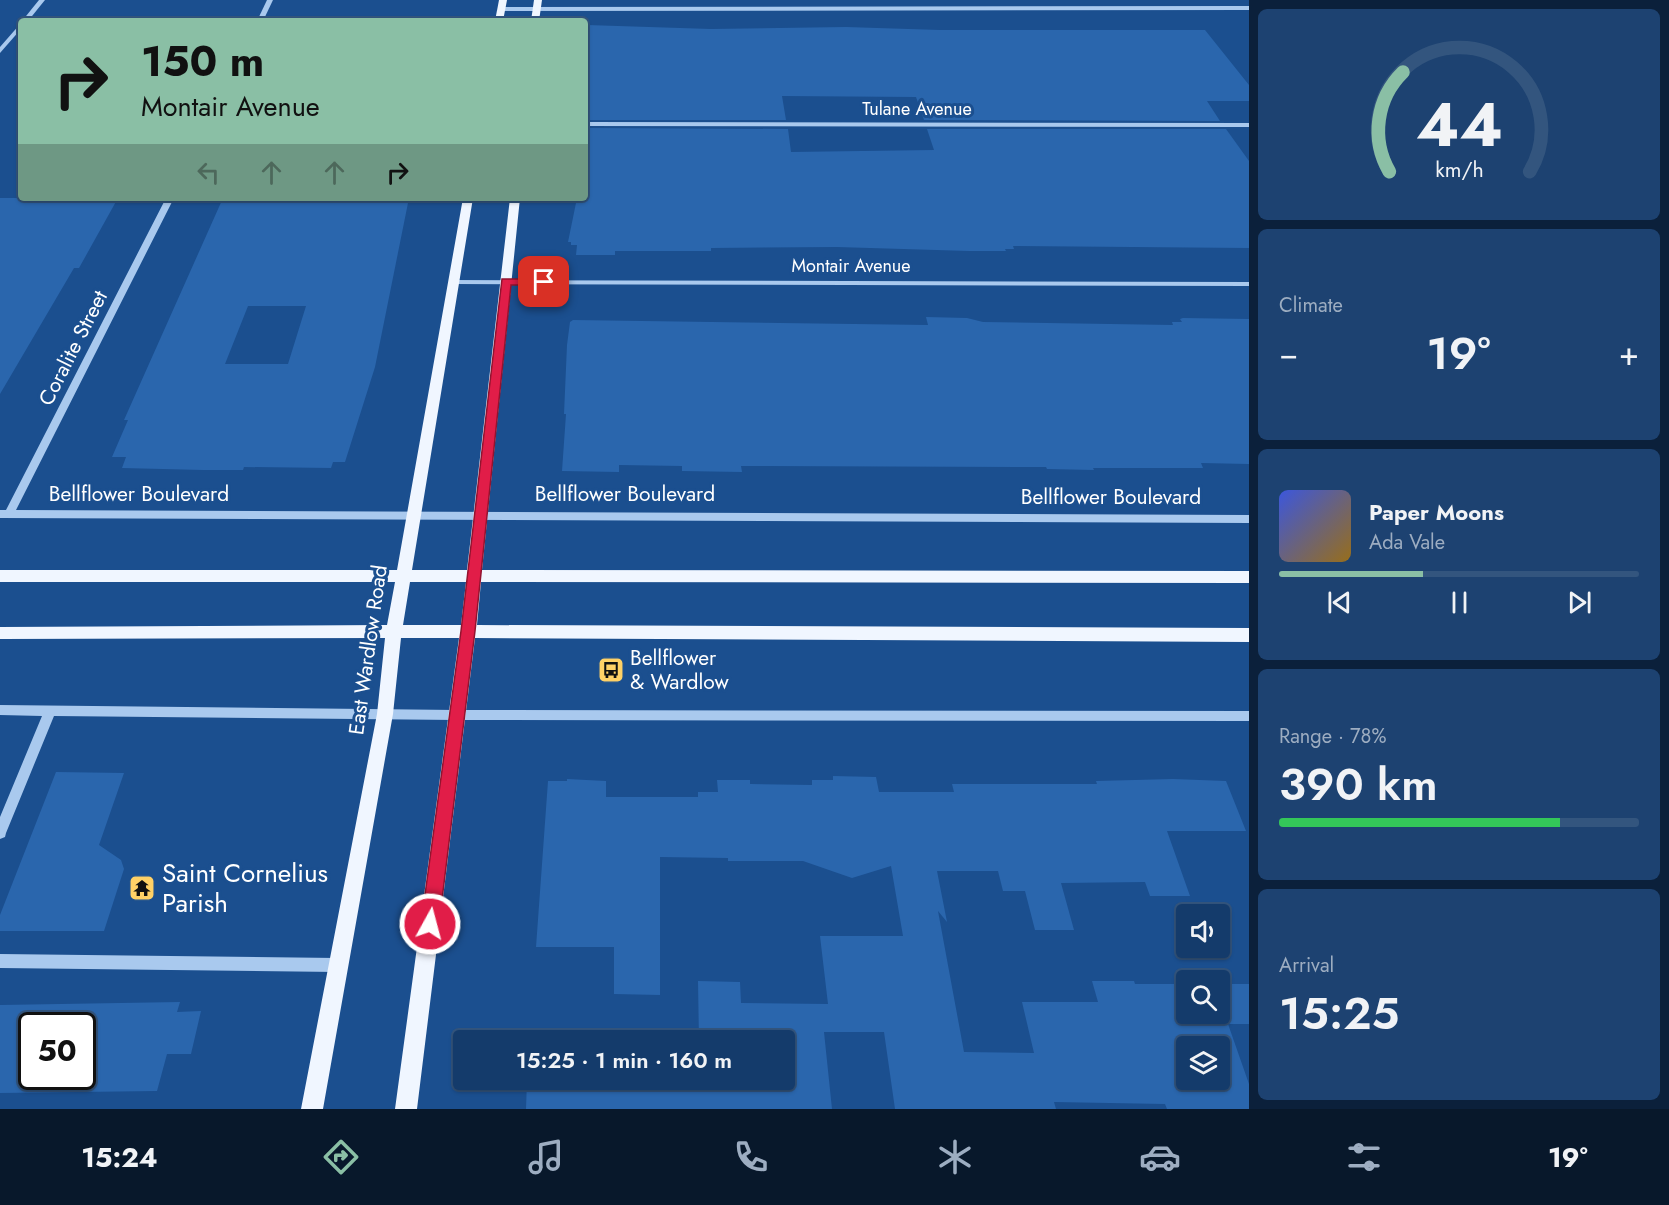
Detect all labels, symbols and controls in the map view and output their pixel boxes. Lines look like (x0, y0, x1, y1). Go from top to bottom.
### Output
text: 150 m (141, 31, 264, 92)
icon: right (42, 42, 120, 120)
text: 44 (1415, 79, 1503, 169)
text: Montair Avenue (141, 87, 320, 126)
street label: Tulane Avenue (862, 96, 972, 122)
text: km/h (1435, 154, 1483, 185)
icon: left (192, 156, 225, 189)
icon: ahead (255, 156, 288, 189)
icon: ahead (318, 156, 351, 189)
icon: right (381, 156, 414, 189)
street label: Montair Avenue (791, 253, 911, 279)
pin (518, 256, 569, 307)
icon: arrive (527, 265, 560, 298)
street label: Coralite Street (31, 285, 115, 411)
text: Climate (1279, 291, 1343, 320)
text: 19° (1427, 321, 1491, 386)
text: − (1279, 330, 1298, 377)
text: + (1619, 330, 1639, 377)
street label: Bellflower Boulevard (49, 479, 229, 509)
street label: Bellflower Boulevard (535, 479, 715, 509)
street label: Bellflower Boulevard (1021, 482, 1201, 512)
text: Paper Moons (1369, 496, 1504, 528)
text: Ada Vale (1369, 528, 1445, 557)
street label: East Wardlow Road (341, 563, 395, 737)
icon: previous (1323, 586, 1356, 619)
icon: pause (1443, 586, 1476, 619)
icon: next (1563, 586, 1596, 619)
place label: Bellflower & Wardlow (630, 643, 729, 697)
bus stop icon: Bellflower & Wardlow (596, 655, 626, 685)
text: Range · 78% (1279, 722, 1386, 751)
text: 390 km (1279, 752, 1438, 817)
place label: Saint Cornelius Parish (162, 854, 328, 922)
temple icon: Saint Cornelius Parish (127, 873, 157, 903)
position arrow (398, 892, 462, 956)
map controls (1176, 904, 1230, 1090)
button: sound (1176, 904, 1230, 958)
text: Arrival (1279, 951, 1334, 980)
button: search (1176, 970, 1230, 1024)
text: 15:25 (1279, 981, 1399, 1046)
speed limit sign: 50 (18, 1012, 96, 1090)
button: layers (1176, 1036, 1230, 1090)
text: 15:25 · 1 min · 160 m (516, 1044, 732, 1076)
icon: directions (320, 1136, 362, 1178)
icon: music (525, 1136, 567, 1178)
icon: phone (730, 1136, 772, 1178)
icon: climate (934, 1136, 976, 1178)
icon: car (1139, 1136, 1181, 1178)
icon: filters (1343, 1136, 1385, 1178)
text: 15:24 (81, 1138, 158, 1177)
text: 19° (1548, 1138, 1588, 1177)

